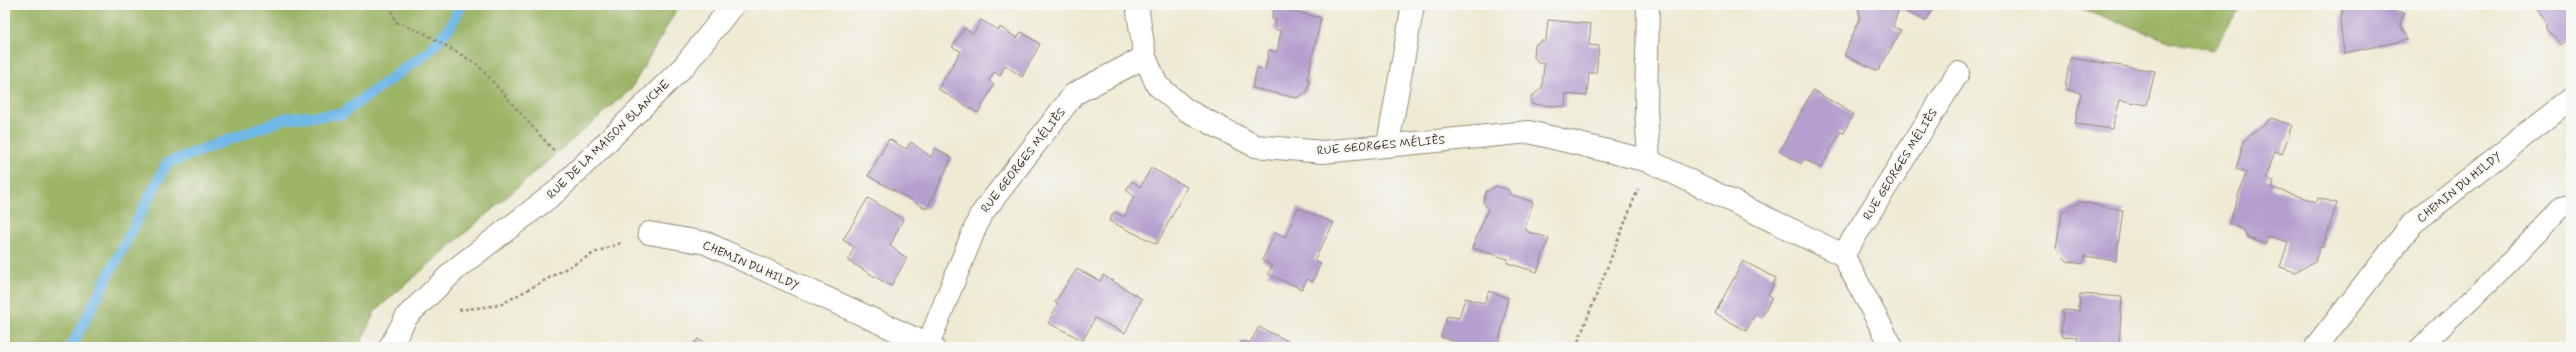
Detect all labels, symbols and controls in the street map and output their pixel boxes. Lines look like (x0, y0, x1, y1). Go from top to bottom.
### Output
street label: RUE DE LA MAISON BLANCHE (544, 76, 674, 203)
street label: RUE GEORGES MÉLIÈS (978, 105, 1070, 216)
street label: RUE GEORGES MÉLIÈS (1860, 105, 1942, 223)
street label: RUE GEORGES MÉLIÈS (1316, 132, 1446, 160)
street label: CHEMIN DU HILDY (2414, 149, 2505, 227)
street label: CHEMIN DU HILDY (700, 237, 802, 295)

